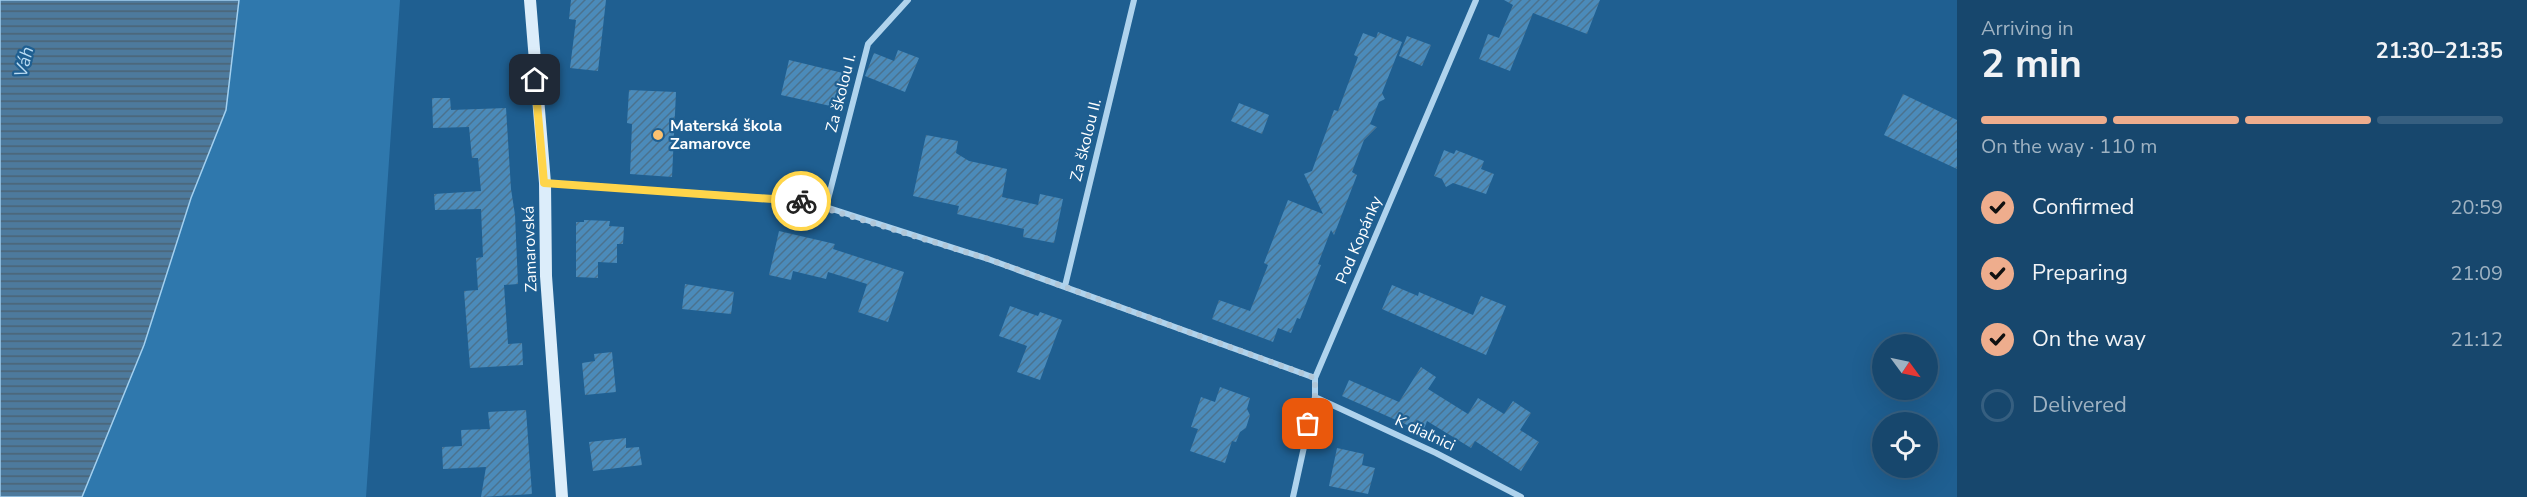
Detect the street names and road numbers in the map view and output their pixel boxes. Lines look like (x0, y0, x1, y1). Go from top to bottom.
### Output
street label: Za školou I. (821, 51, 861, 135)
street label: Za školou II. (1065, 96, 1107, 184)
street label: Pod Kopánky (1331, 192, 1388, 287)
street label: Zamarovská (517, 205, 543, 293)
street label: K diaľnici (1391, 409, 1459, 457)

